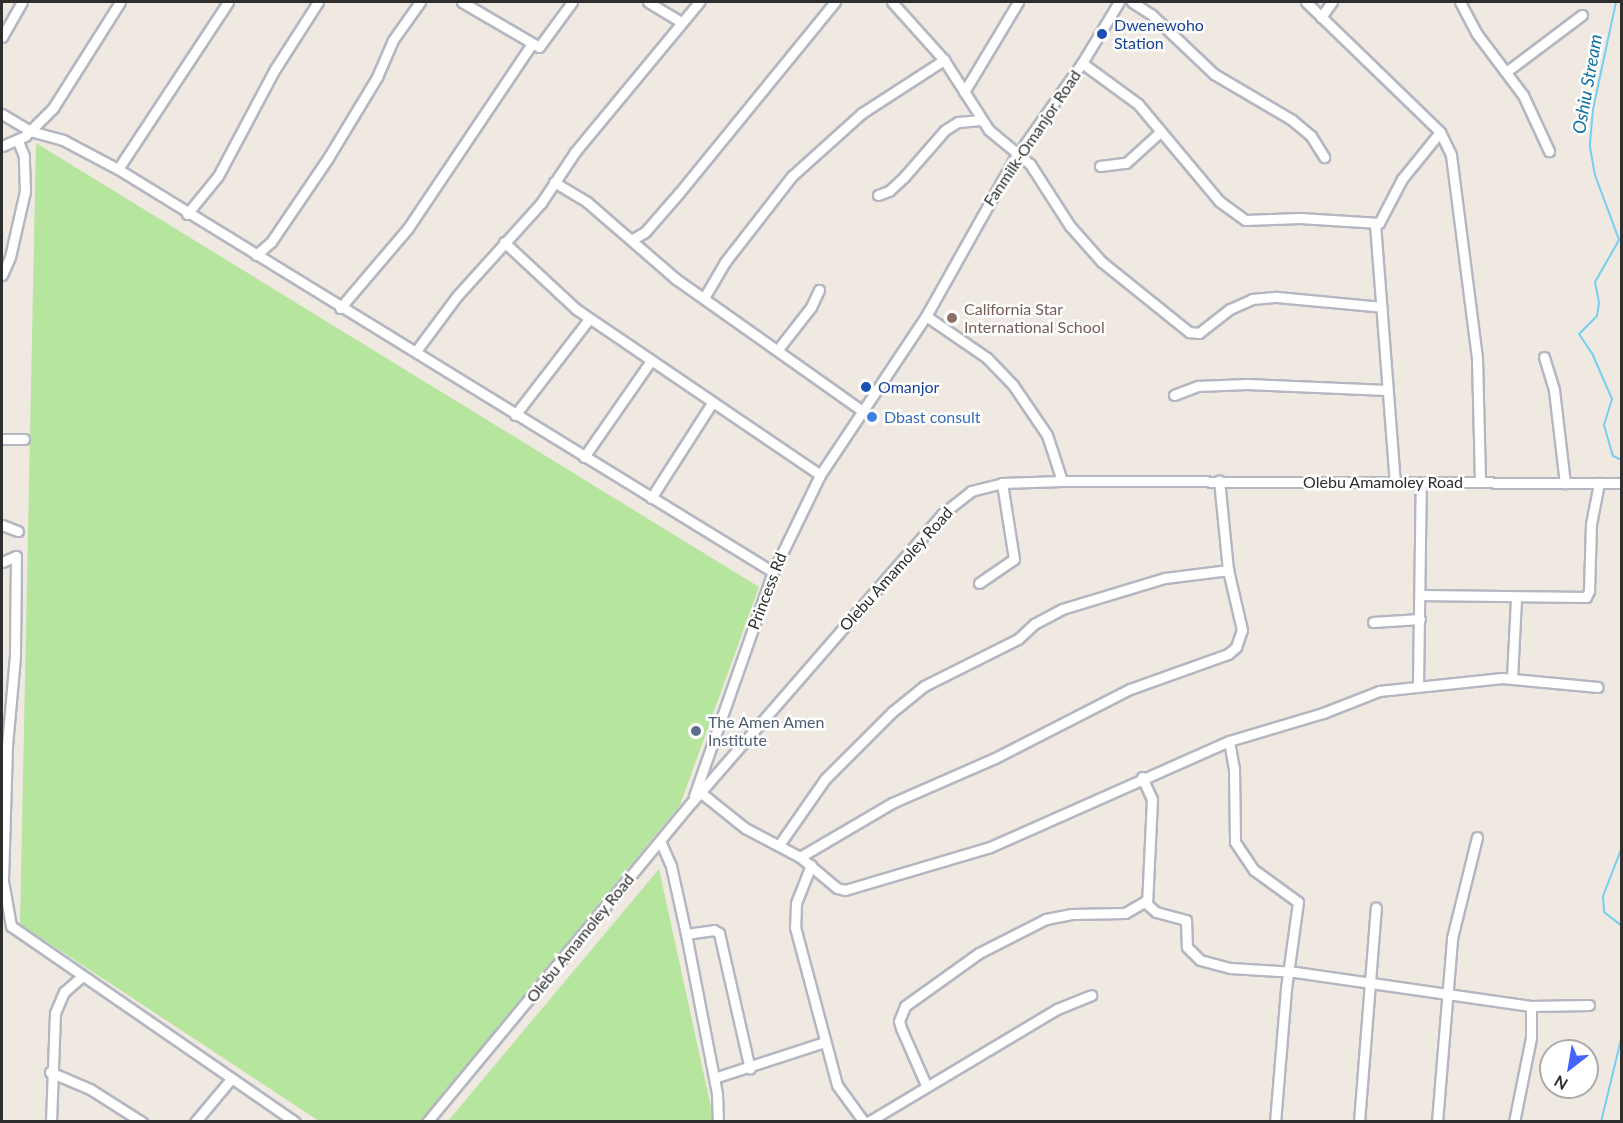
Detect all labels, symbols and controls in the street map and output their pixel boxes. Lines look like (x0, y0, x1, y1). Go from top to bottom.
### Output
place label: Dwenewoho Station (1114, 15, 1204, 53)
marker: Dwenewoho Station (1095, 27, 1109, 41)
water label: Oshiu Stream (1568, 32, 1606, 136)
street label: Fanmilk-Omanjor Road (979, 66, 1085, 210)
place label: California Star International School (964, 299, 1105, 337)
marker: California Star International School (945, 311, 959, 325)
place label: Omanjor (878, 377, 939, 397)
marker: Omanjor (859, 380, 873, 394)
place label: Dbast consult (884, 407, 981, 427)
marker: Dbast consult (865, 410, 879, 424)
street label: Olebu Amamoley Road (1303, 472, 1463, 492)
street label: Olebu Amamoley Road (835, 503, 957, 635)
street label: Princess Rd (744, 550, 790, 632)
place label: The Amen Amen Institute (708, 712, 826, 750)
marker: The Amen Amen Institute (689, 724, 703, 738)
street label: Olebu Amamoley Road (522, 869, 638, 1007)
north arrow (1539, 1039, 1599, 1099)
text: N (1550, 1072, 1571, 1094)

